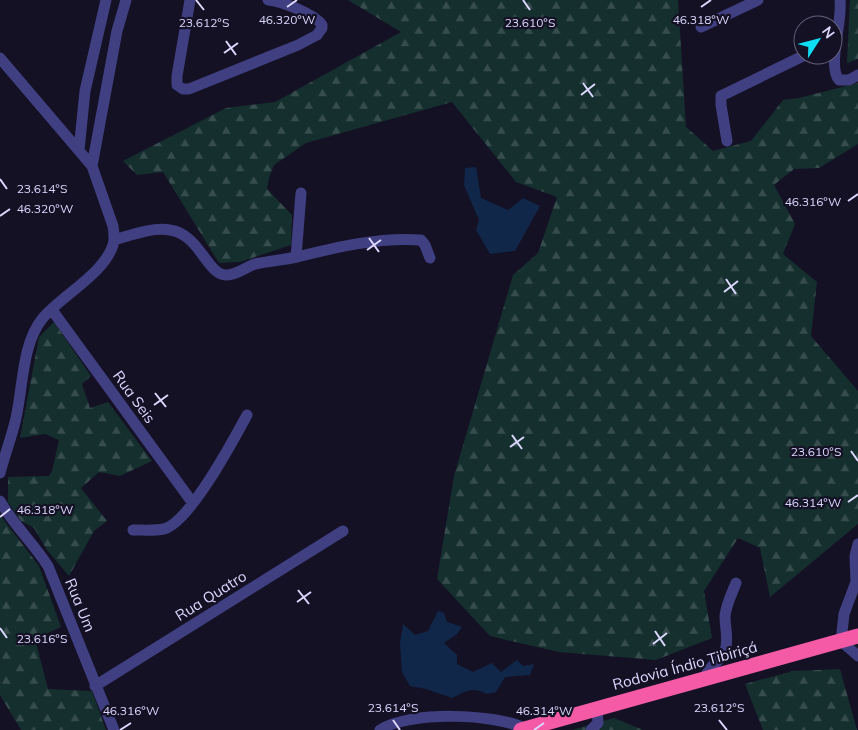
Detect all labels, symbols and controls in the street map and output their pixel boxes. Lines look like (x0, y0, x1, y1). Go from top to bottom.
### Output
text: 46.320°W (259, 12, 315, 27)
text: 46.318°W (673, 12, 729, 27)
text: 23.612°S (179, 15, 229, 30)
text: 23.610°S (505, 15, 555, 30)
north arrow (793, 15, 843, 65)
text: N (818, 23, 839, 42)
text: 23.614°S (17, 181, 67, 196)
text: 46.316°W (785, 194, 841, 209)
text: 46.320°W (17, 201, 73, 216)
street label: Rua Seis (109, 367, 160, 427)
text: 23.610°S (791, 444, 841, 459)
text: 46.314°W (785, 495, 841, 510)
text: 46.318°W (17, 502, 73, 517)
street label: Rua Quatro (172, 566, 250, 625)
street label: Rua Um (61, 575, 100, 634)
text: 23.616°S (17, 631, 67, 646)
street label: Rodovia Índio Tibiriçá (610, 637, 759, 694)
text: 23.614°S (368, 700, 418, 715)
text: 23.612°S (694, 700, 744, 715)
text: 46.316°W (103, 703, 159, 718)
text: 46.314°W (516, 703, 572, 718)

